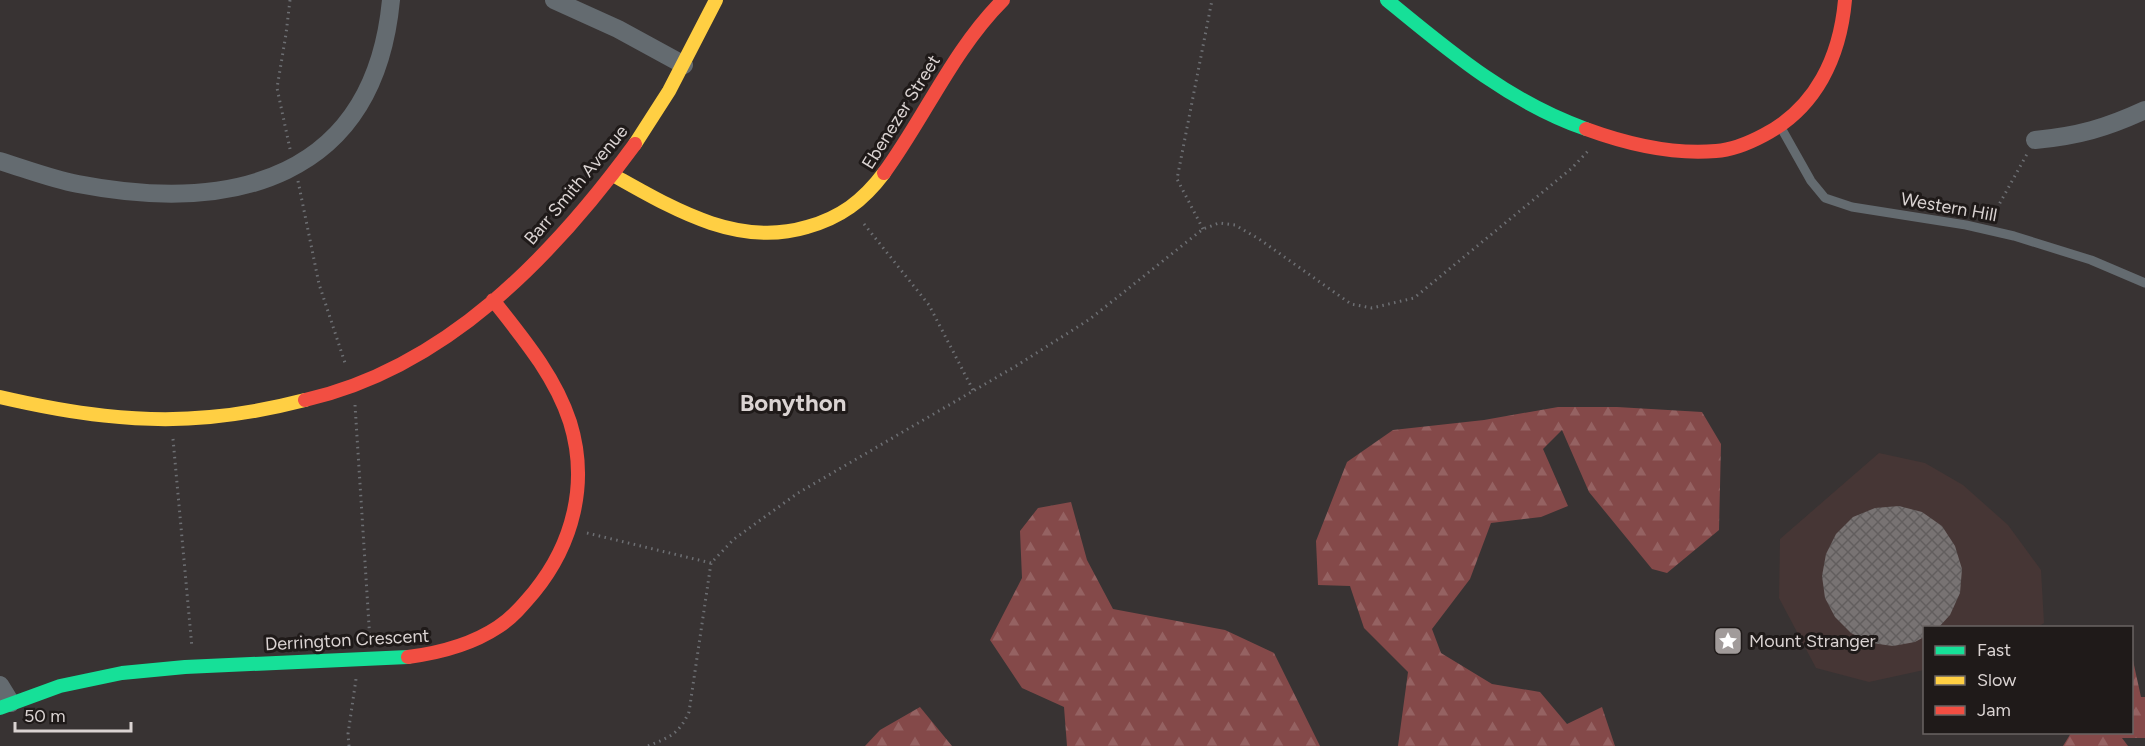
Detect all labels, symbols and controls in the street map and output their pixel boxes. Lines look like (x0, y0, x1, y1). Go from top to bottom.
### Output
street label: Ebenezer Street (857, 51, 945, 173)
street label: Barr Smith Avenue (520, 121, 633, 249)
street label: Western Hill (1899, 188, 1999, 226)
district label: Bonython (740, 388, 846, 417)
street label: Derrington Crescent (264, 625, 430, 655)
place icon: Mount Stranger (1712, 625, 1744, 657)
legend (1923, 626, 2133, 734)
place label: Mount Stranger (1749, 630, 1876, 652)
text: Fast (1977, 639, 2011, 661)
text: Slow (1977, 669, 2016, 691)
scale bar (15, 695, 130, 733)
text: Jam (1977, 699, 2011, 721)
text: 50 m (24, 705, 66, 727)

